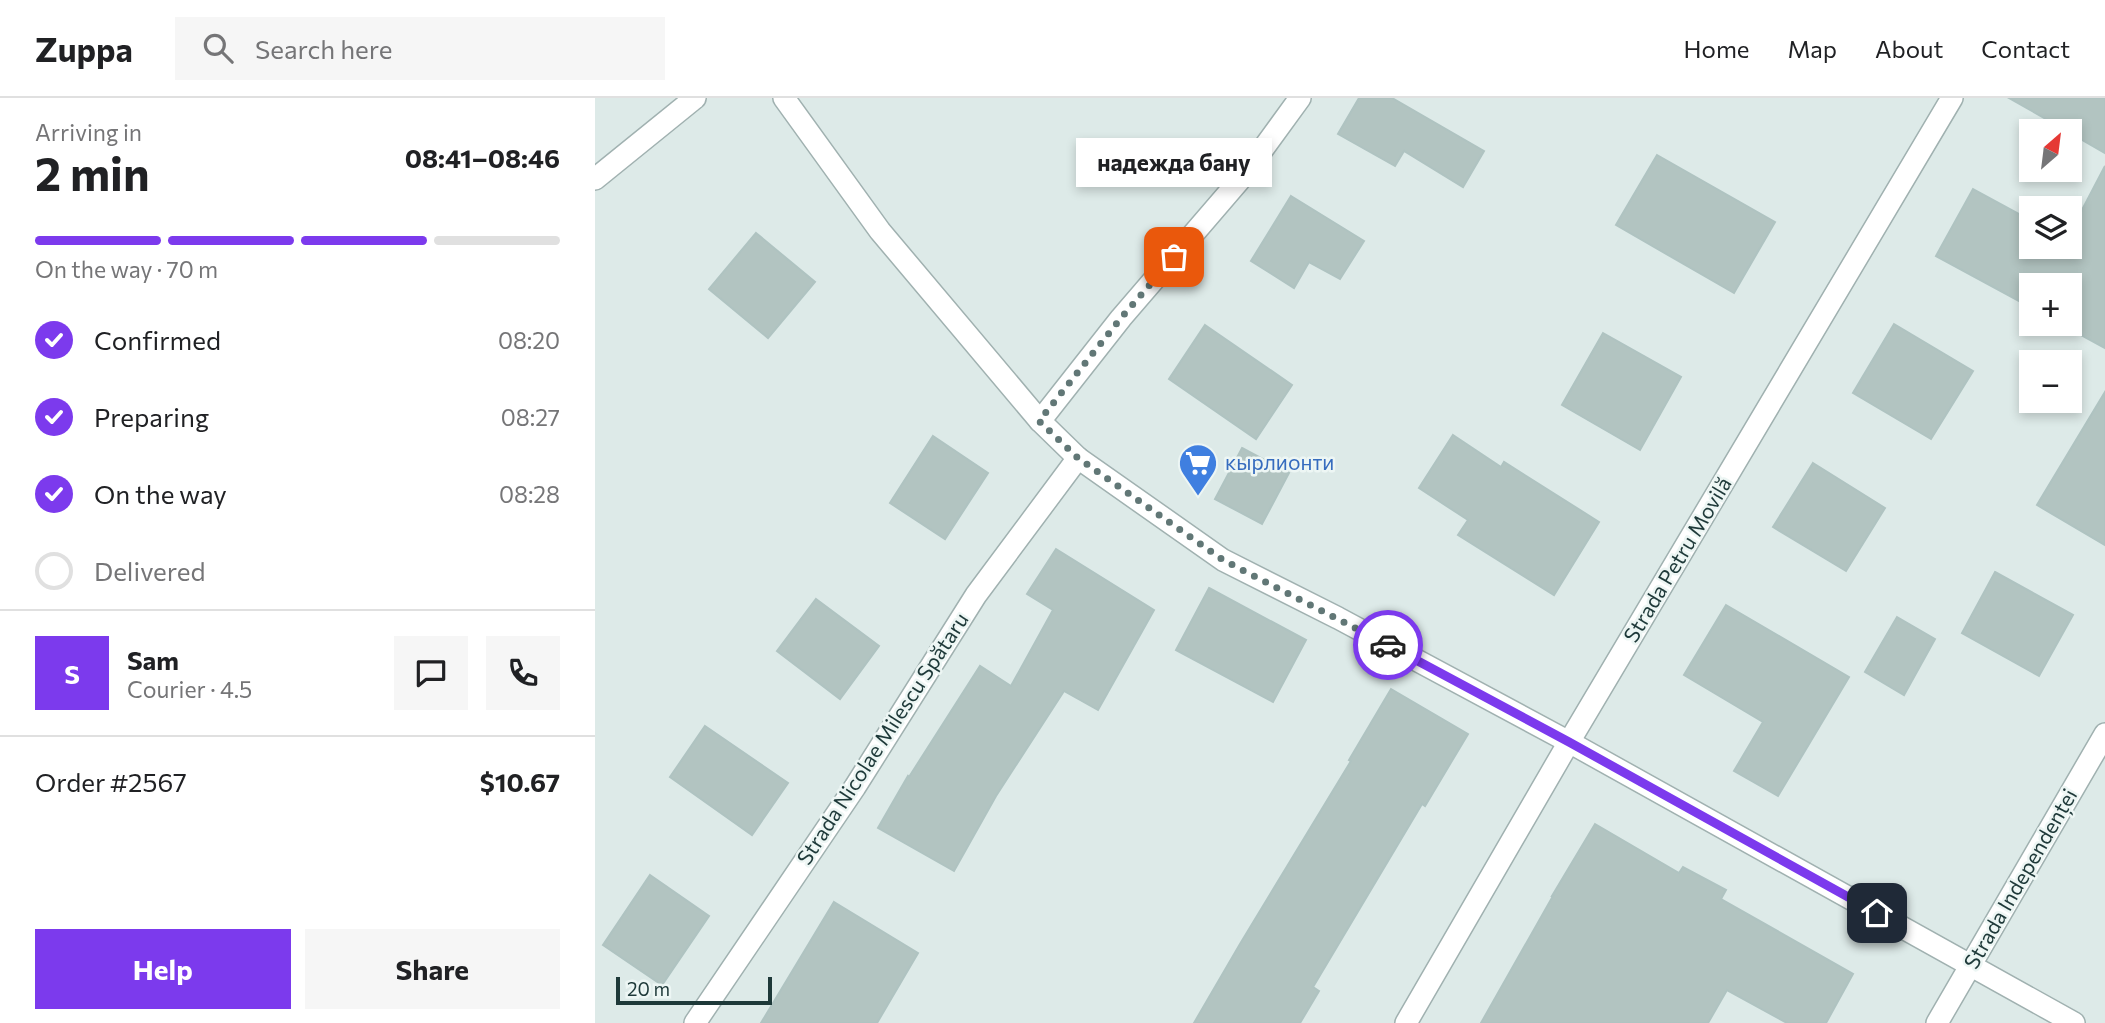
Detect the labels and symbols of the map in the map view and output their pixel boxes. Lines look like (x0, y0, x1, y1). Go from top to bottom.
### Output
north arrow (2019, 119, 2083, 182)
callout: надежда бану (1076, 138, 1272, 187)
pin (1144, 227, 1204, 287)
supermarket icon: кырлионти (1177, 442, 1219, 497)
place label: кырлионти (1225, 449, 1334, 474)
street label: Strada Petru Movilă (1618, 472, 1736, 646)
street label: Strada Nicolae Milescu Spătaru (791, 607, 973, 869)
courier (1353, 610, 1423, 680)
street label: Strada Independenței (1958, 784, 2083, 974)
pin (1847, 883, 1907, 943)
scale bar (616, 974, 772, 1006)

